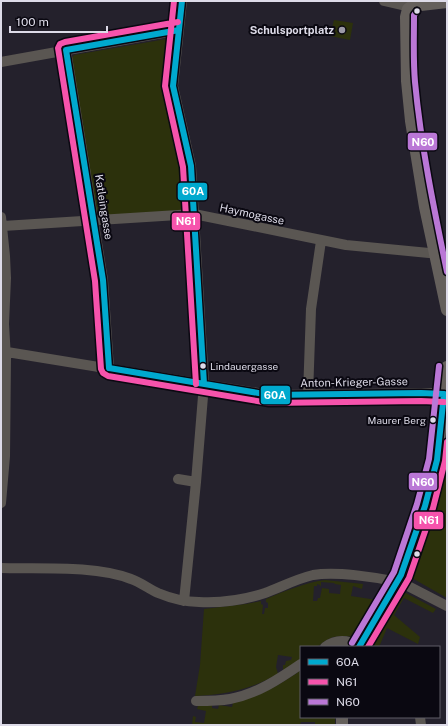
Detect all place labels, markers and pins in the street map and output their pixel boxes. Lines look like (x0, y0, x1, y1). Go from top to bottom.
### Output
unlabelled marker (412, 6, 422, 16)
place label: Schulsportplatz (250, 24, 335, 36)
marker: Schulsportplatz (337, 25, 347, 35)
place label: Lindauergasse (210, 360, 278, 372)
marker: Lindauergasse (198, 361, 208, 371)
place label: Maurer Berg (368, 414, 426, 426)
marker: Maurer Berg (428, 415, 438, 425)
unlabelled marker (412, 549, 422, 559)

